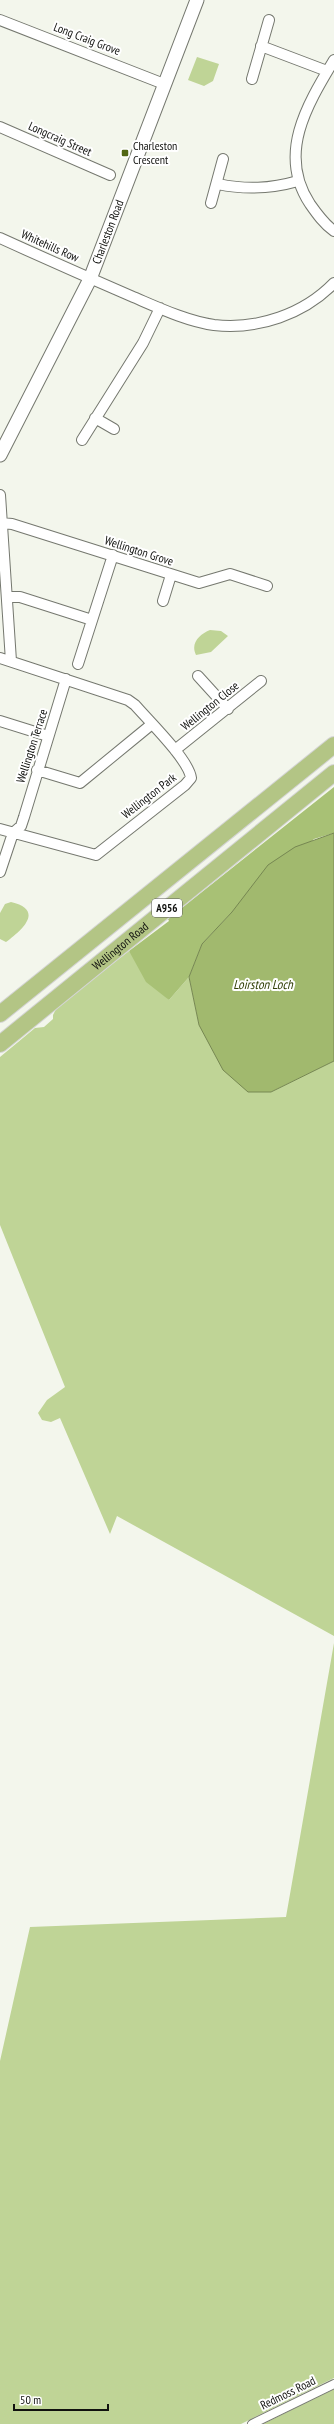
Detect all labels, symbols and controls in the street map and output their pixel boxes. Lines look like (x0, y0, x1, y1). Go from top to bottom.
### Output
street label: Long Craig Grove (52, 19, 123, 58)
street label: Longcraig Street (26, 118, 95, 159)
place label: Charleston Crescent (133, 138, 177, 167)
marker: Charleston Crescent (120, 148, 130, 158)
street label: Charleston Road (88, 198, 127, 266)
street label: Whitehills Row (19, 226, 82, 265)
street label: Wellington Grove (103, 532, 175, 569)
street label: Wellington Close (178, 678, 242, 733)
street label: Wellington Terrace (13, 707, 51, 785)
street label: Wellington Park (118, 769, 179, 822)
road number: A956 (152, 899, 182, 917)
street label: Wellington Road (89, 919, 151, 973)
water label: Loirston Loch (233, 976, 294, 993)
street label: Redmoss Road (258, 2373, 318, 2412)
scale bar (14, 2386, 108, 2412)
text: 50 m (20, 2392, 41, 2407)

